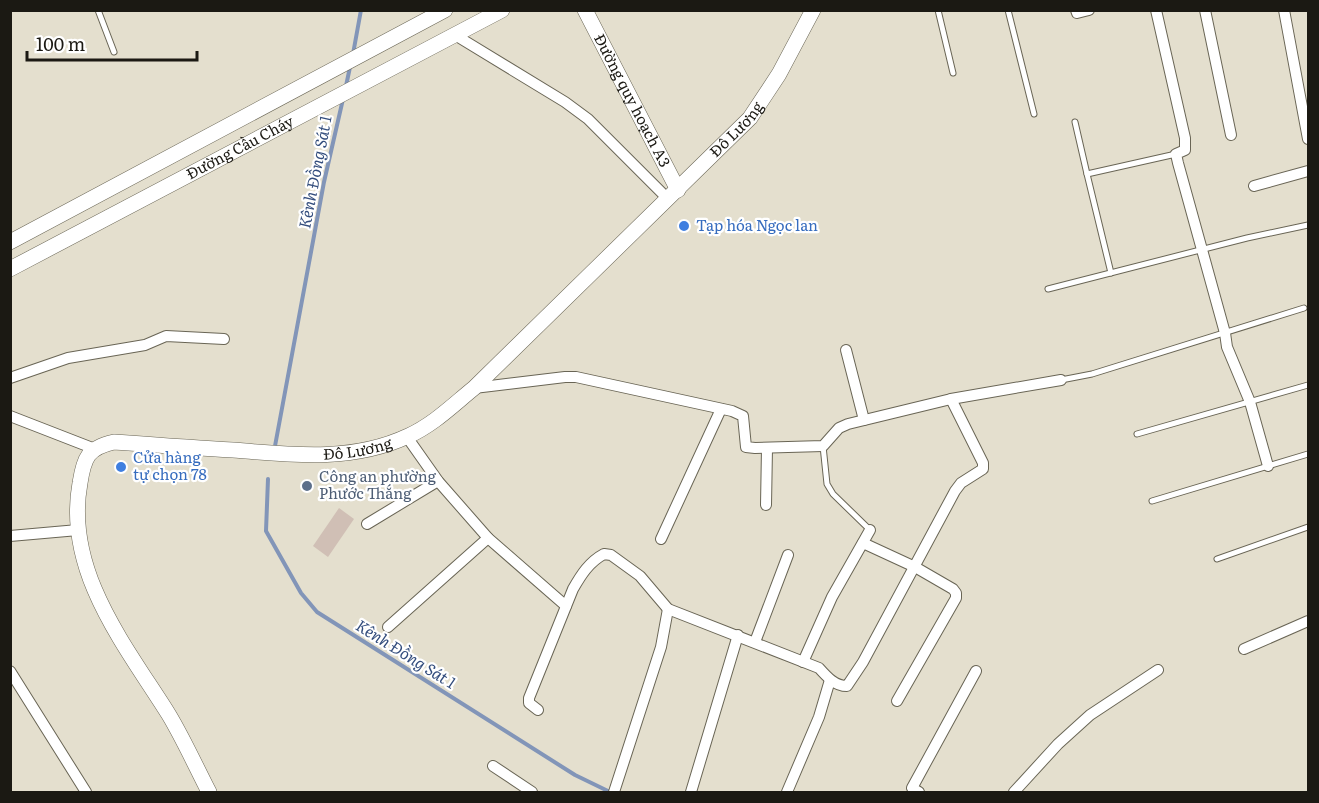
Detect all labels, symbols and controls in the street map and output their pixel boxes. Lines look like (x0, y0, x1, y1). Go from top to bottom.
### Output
scale bar (27, 24, 196, 62)
street label: Đường quy hoạch A3 (589, 29, 677, 171)
text: 100 m (36, 30, 85, 57)
street label: Đô Lương (703, 96, 768, 162)
street label: Đường Cầu Cháy (182, 109, 297, 184)
water label: Kênh Đồng Sát 1 (291, 113, 337, 230)
place label: Tạp hóa Ngọc lan (696, 213, 818, 236)
marker: Tạp hóa Ngọc lan (677, 219, 691, 233)
street label: Đô Lương (323, 430, 395, 465)
place label: Cửa hàng tự chọn 78 (133, 445, 207, 485)
marker: Cửa hàng tự chọn 78 (114, 460, 128, 474)
place label: Công an phường Phước Thắng (319, 464, 437, 504)
marker: Công an phường Phước Thắng (300, 479, 314, 493)
water label: Kênh Đồng Sát 1 (352, 613, 461, 694)

